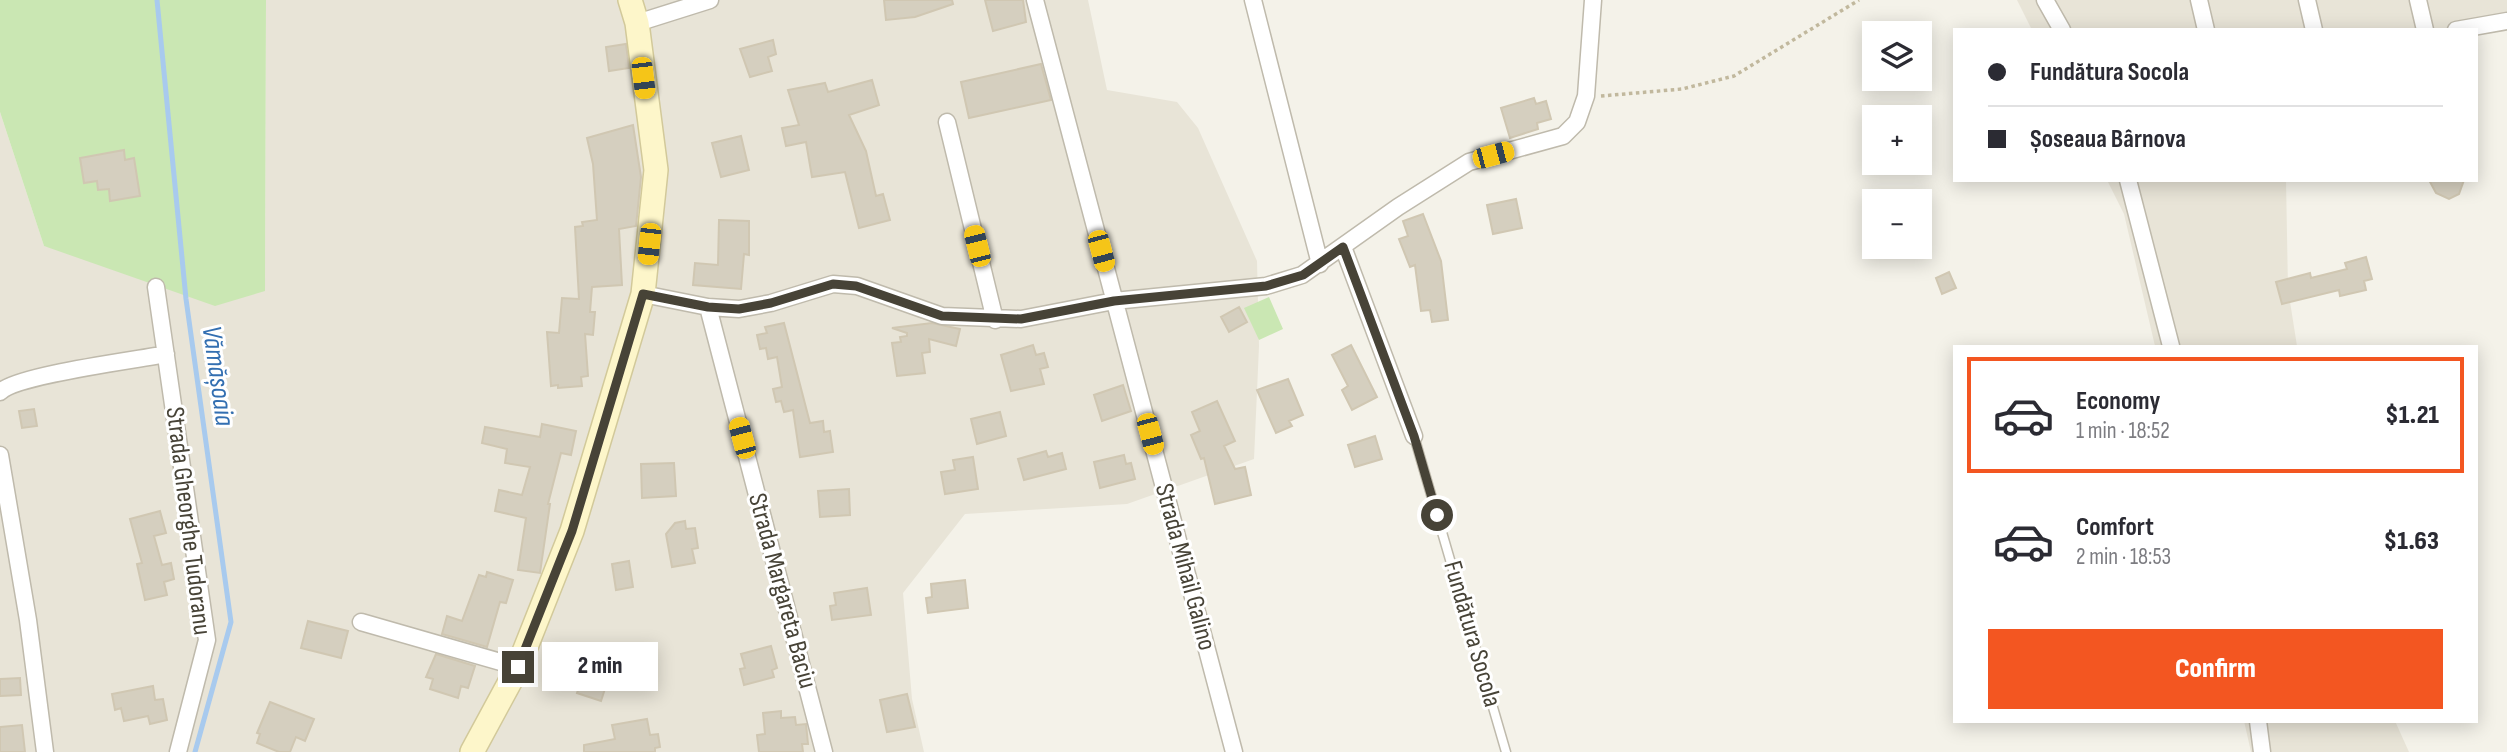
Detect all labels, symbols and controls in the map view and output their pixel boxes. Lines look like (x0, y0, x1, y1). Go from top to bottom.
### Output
map controls (1862, 21, 1932, 259)
button: layers (1862, 21, 1932, 91)
car (631, 56, 656, 100)
text: Fundătura Socola (2030, 57, 2189, 88)
button: + (1862, 105, 1932, 175)
text: Șoseaua Bârnova (2030, 124, 2186, 155)
car (1470, 139, 1517, 171)
button: − (1862, 189, 1932, 259)
car (637, 222, 662, 266)
car (962, 223, 993, 269)
car (1086, 228, 1117, 274)
water label: Vămășoaia (195, 324, 241, 429)
icon: car (1992, 384, 2055, 447)
text: Economy (2076, 386, 2160, 417)
text: $1.21 (2385, 400, 2439, 431)
street label: Strada Gheorghe Tudoranu (159, 405, 217, 637)
car (1135, 411, 1166, 457)
car (727, 415, 758, 461)
text: 1 min · 18:52 (2076, 417, 2170, 445)
street label: Strada Mihail Galino (1148, 480, 1222, 654)
street label: Strada Margareta Baciu (741, 490, 823, 692)
route start (1421, 499, 1453, 531)
icon: car (1992, 510, 2055, 573)
text: Comfort (2076, 512, 2154, 543)
text: $1.63 (2384, 526, 2439, 557)
text: 2 min · 18:53 (2076, 543, 2171, 571)
street label: Fundătura Socola (1436, 557, 1508, 711)
button: Confirm (1988, 629, 2443, 709)
callout: 2 min (542, 642, 658, 692)
route end (502, 651, 534, 683)
text: 2 min (578, 652, 622, 680)

